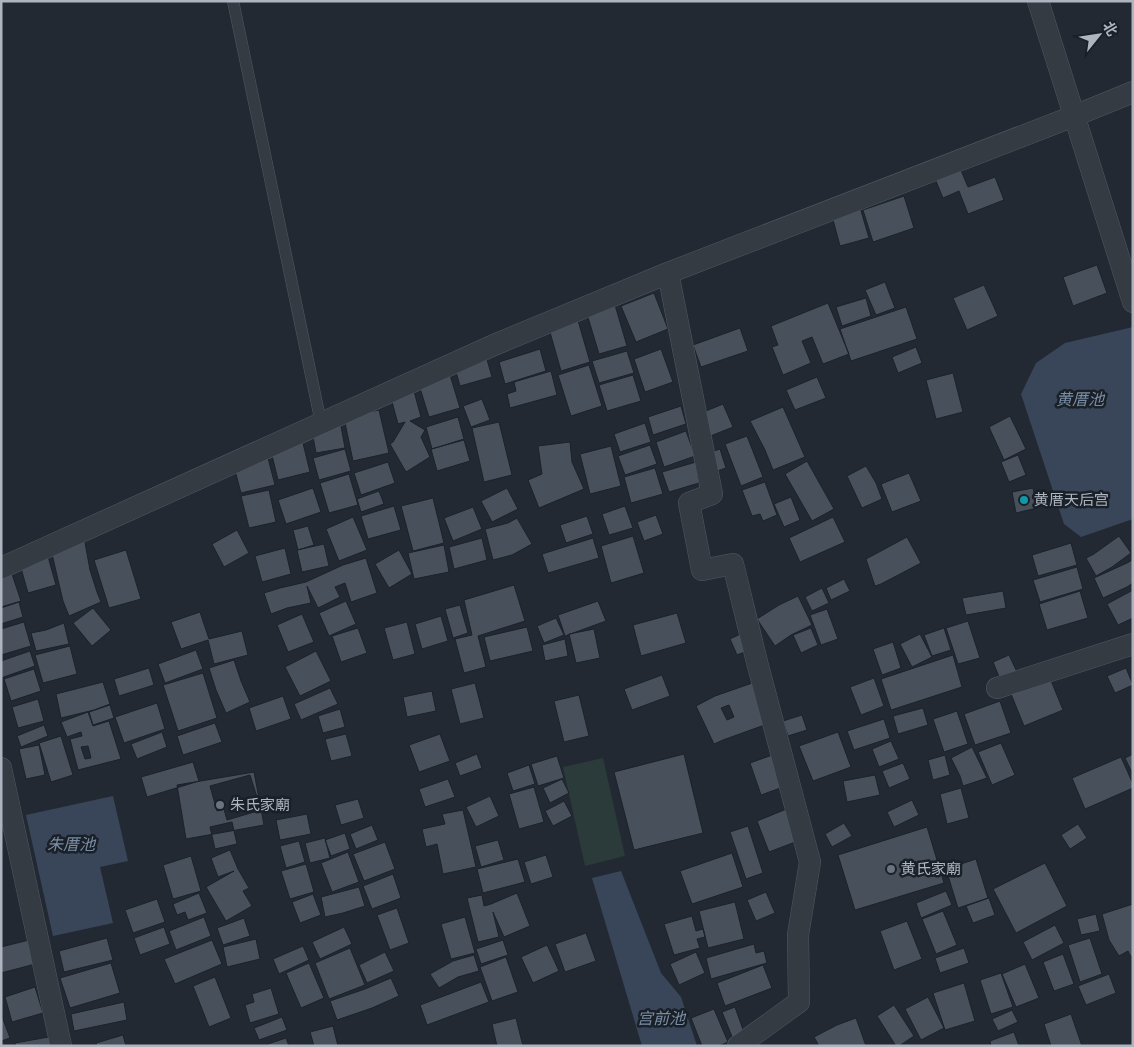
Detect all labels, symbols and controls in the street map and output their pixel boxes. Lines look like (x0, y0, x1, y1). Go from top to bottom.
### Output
north arrow (1074, 10, 1124, 60)
text: 北 (1099, 18, 1122, 39)
water label: 黄厝池 (1056, 390, 1106, 409)
place label: 黄厝天后宫 (1034, 490, 1109, 509)
marker: 黄厝天后宫 (1018, 494, 1030, 506)
place label: 朱氏家廟 (230, 795, 290, 814)
marker: 朱氏家廟 (214, 799, 226, 811)
water label: 朱厝池 (47, 835, 97, 854)
place label: 黄氏家廟 (901, 859, 961, 878)
marker: 黄氏家廟 (885, 863, 897, 875)
water label: 宫前池 (637, 1009, 687, 1028)

